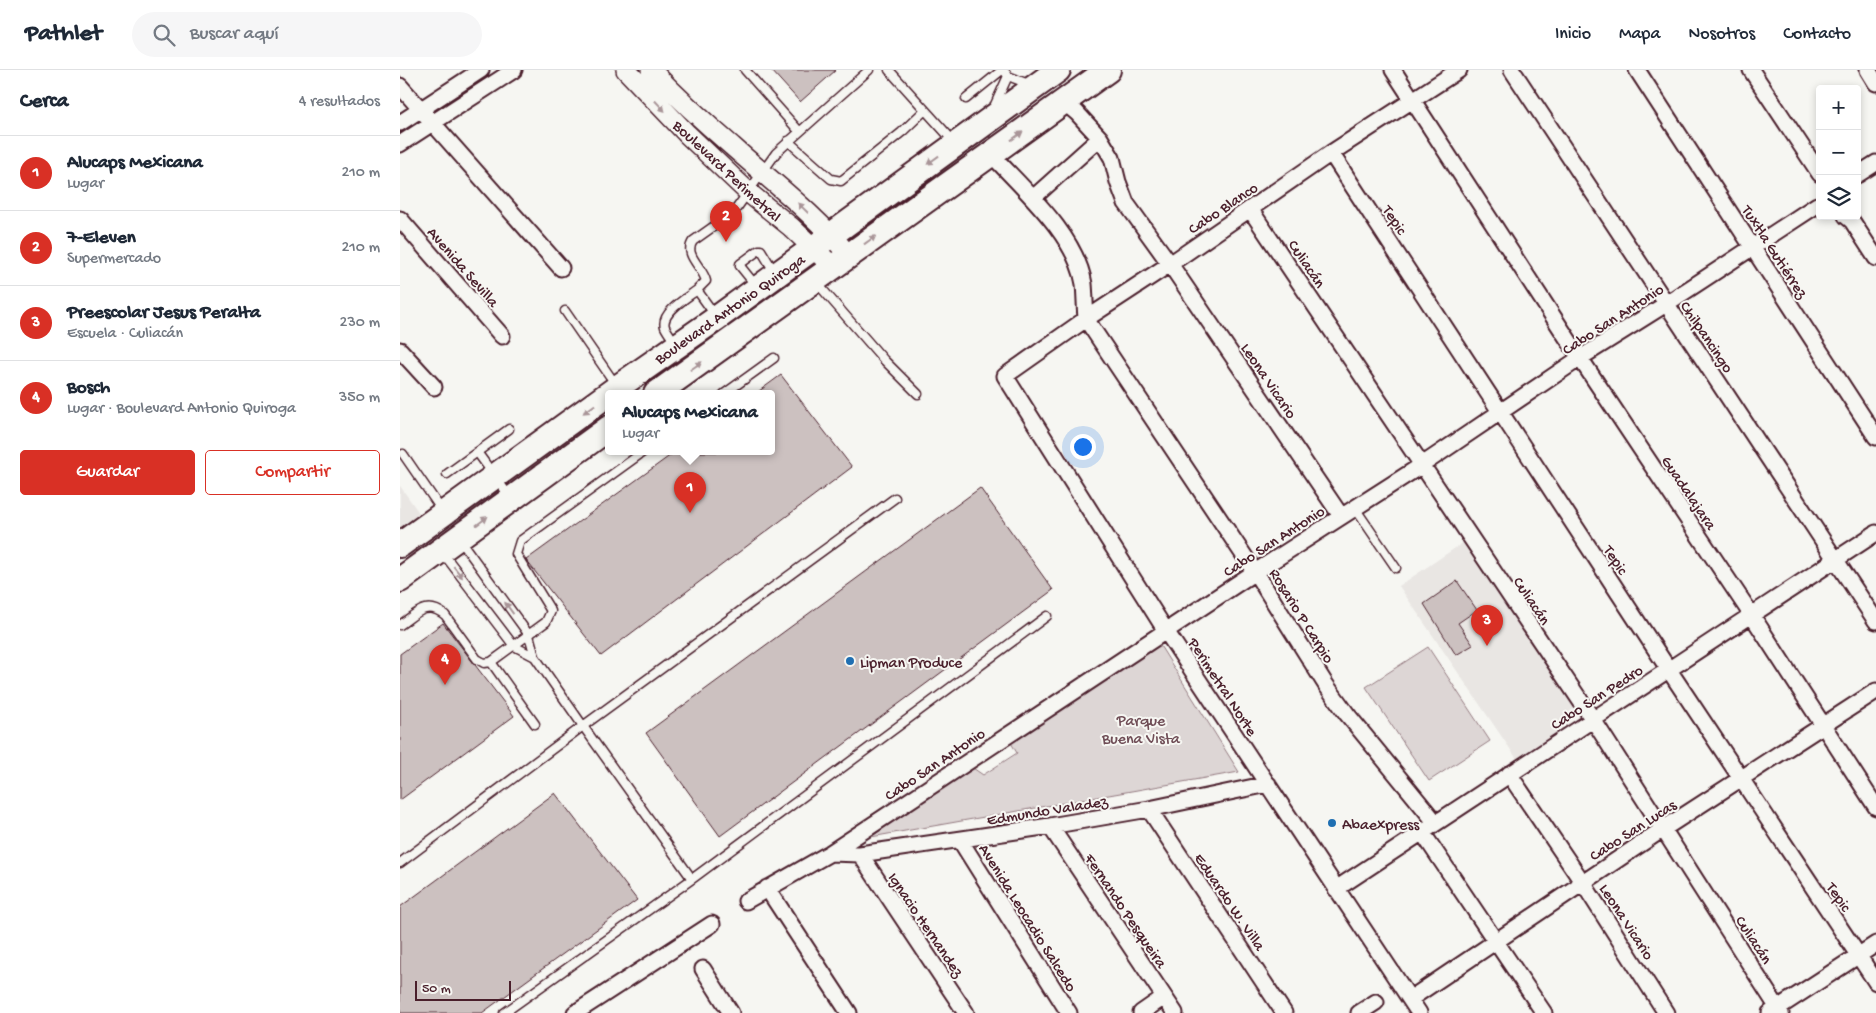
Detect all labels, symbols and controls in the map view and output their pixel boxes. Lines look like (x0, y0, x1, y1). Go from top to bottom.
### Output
search box (132, 12, 482, 57)
text: Pathlet (25, 20, 102, 49)
icon: search (150, 21, 178, 49)
text: Buscar aquí (190, 23, 279, 46)
text: Inicio (1555, 24, 1591, 45)
text: Mapa (1619, 24, 1660, 45)
text: Nosotros (1688, 24, 1755, 45)
text: Contacto (1783, 24, 1851, 45)
map controls (1816, 85, 1861, 220)
button: + (1816, 85, 1861, 130)
text: Cerca (20, 90, 68, 115)
text: 4 resultados (299, 93, 380, 112)
one-way arrow (654, 99, 666, 111)
street label: Boulevard Perimetral (667, 117, 784, 228)
button: − (1816, 130, 1861, 175)
one-way arrow (1010, 131, 1024, 141)
text: Alucaps Mexicana (67, 152, 203, 175)
one-way arrow (926, 155, 940, 165)
text: 1 (33, 164, 39, 183)
text: 210 m (341, 164, 380, 183)
text: Lugar (67, 175, 104, 194)
button: layers (1816, 175, 1861, 220)
street label: Cabo Blanco (1185, 180, 1262, 240)
pin: 2 (710, 201, 742, 242)
one-way arrow (798, 202, 810, 214)
street label: Tepic (1376, 202, 1410, 240)
street label: Tuxtla Gutiérrez (1735, 202, 1811, 304)
street label: Avenida Sevilla (421, 224, 502, 313)
text: 7-Eleven (67, 227, 136, 250)
one-way arrow (863, 235, 877, 245)
street label: Culiacán (1282, 237, 1328, 293)
text: 2 (32, 239, 40, 258)
text: 210 m (341, 239, 380, 258)
text: Supermercado (67, 250, 161, 269)
street label: Boulevard Antonio Quiroga (651, 251, 811, 371)
street label: Cabo San Antonio (1560, 281, 1668, 361)
street label: Chilpancingo (1674, 298, 1736, 377)
text: Preescolar Jesus Peralta (67, 302, 260, 325)
text: 3 (32, 314, 40, 333)
text: 230 m (340, 314, 380, 333)
text: Escuela · Culiacán (67, 325, 183, 344)
street label: Leona Vicario (1235, 341, 1299, 423)
one-way arrow (689, 361, 703, 371)
text: Bosch (67, 377, 110, 400)
text: 4 (32, 389, 40, 408)
text: 350 m (339, 389, 380, 408)
popup (605, 390, 775, 455)
text: Lugar · Boulevard Antonio Quiroga (67, 400, 296, 419)
text: Alucaps Mexicana (622, 402, 758, 425)
one-way arrow (582, 403, 595, 413)
text: Lugar (622, 425, 659, 444)
your location (1070, 434, 1096, 460)
button: Guardar (20, 450, 195, 495)
button: Compartir (205, 450, 380, 495)
street label: Guadalajara (1655, 453, 1719, 536)
pin: 1 (674, 472, 706, 513)
street label: Cabo San Antonio (1221, 503, 1329, 583)
one-way arrow (475, 515, 488, 526)
street label: Tepic (1597, 542, 1631, 580)
one-way arrow (452, 565, 463, 578)
street label: Rosario P Carpio (1263, 566, 1337, 668)
street label: Culiacán (1507, 574, 1553, 630)
one-way arrow (504, 601, 514, 615)
pin: 3 (1471, 605, 1503, 646)
street label: Perimetral Norte (1182, 634, 1260, 741)
pin: 4 (429, 644, 461, 685)
marker: Lipman Produce (844, 655, 856, 667)
place label: Lipman Produce (860, 655, 963, 674)
street label: Cabo San Pedro (1548, 662, 1648, 736)
park label: Parque Buena Vista (1101, 713, 1181, 750)
street label: Cabo San Antonio (882, 725, 990, 807)
street label: Edmundo Valadez (986, 793, 1110, 831)
street label: Cabo San Lucas (1587, 796, 1682, 867)
marker: Abaexpress (1326, 817, 1338, 829)
place label: Abaexpress (1342, 817, 1420, 836)
street label: Avenida Leocadio Salcedo (973, 841, 1079, 996)
street label: Fernando Pesqueira (1078, 850, 1170, 974)
street label: Eduardo W. Villa (1188, 851, 1268, 956)
street label: Ignacio Hernandez (882, 870, 967, 983)
street label: Tepic (1820, 879, 1854, 917)
street label: Leona Vicario (1593, 881, 1657, 964)
street label: Culiacán (1729, 913, 1775, 969)
scale bar (415, 978, 511, 1001)
text: 50 m (422, 981, 451, 998)

